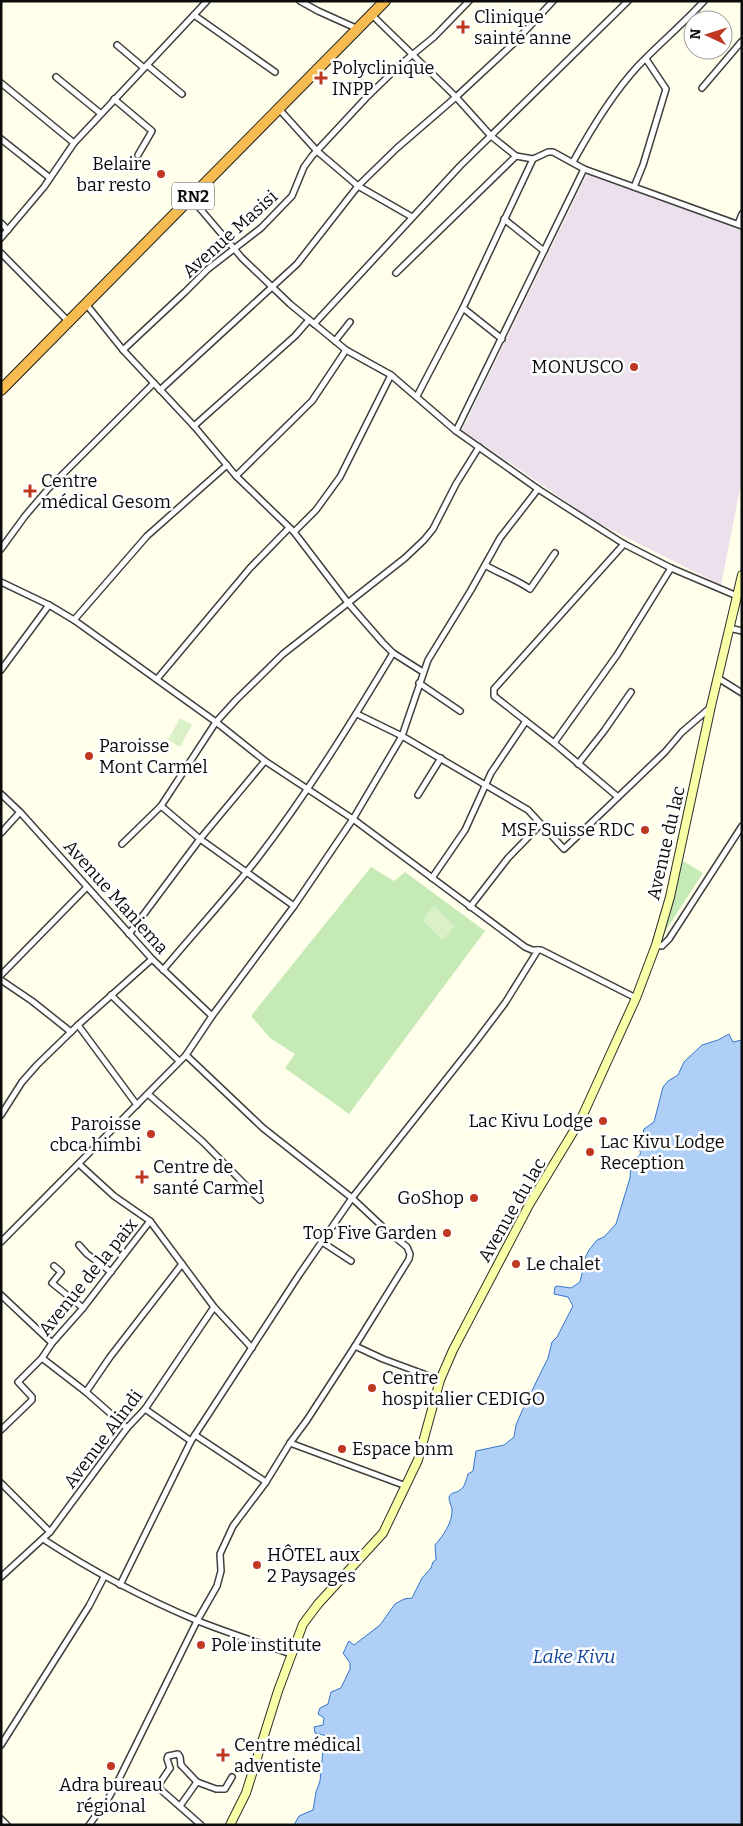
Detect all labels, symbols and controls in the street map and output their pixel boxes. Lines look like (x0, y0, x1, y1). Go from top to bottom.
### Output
place label: Clinique sainte anne (474, 6, 571, 49)
north arrow (683, 10, 733, 60)
marker: Clinique sainte anne (456, 20, 470, 34)
text: N (687, 28, 704, 40)
place label: Polyclinique INPP (332, 57, 434, 100)
marker: Polyclinique INPP (314, 71, 328, 85)
place label: Belaire bar resto (77, 153, 151, 196)
marker: Belaire bar resto (155, 168, 167, 180)
road number: RN2 (172, 182, 214, 210)
street label: Avenue Masisi (178, 186, 282, 282)
place label: MONUSCO (532, 356, 624, 378)
marker: MONUSCO (628, 361, 640, 373)
place label: Centre médical Gesom (41, 470, 171, 513)
marker: Centre médical Gesom (23, 484, 37, 498)
place label: Paroisse Mont Carmel (99, 735, 208, 778)
marker: Paroisse Mont Carmel (83, 750, 95, 762)
street label: Avenue du lac (642, 784, 690, 902)
place label: MSF Suisse RDC (501, 819, 635, 841)
marker: MSF Suisse RDC (639, 824, 651, 836)
street label: Avenue Maniema (59, 835, 173, 959)
place label: Lac Kivu Lodge (468, 1110, 593, 1132)
place label: Paroisse cbca himbi (50, 1113, 141, 1156)
marker: Lac Kivu Lodge (597, 1115, 609, 1127)
marker: Paroisse cbca himbi (145, 1128, 157, 1140)
place label: Lac Kivu Lodge Reception (600, 1131, 725, 1174)
marker: Lac Kivu Lodge Reception (584, 1146, 596, 1158)
street label: Avenue du lac (473, 1154, 551, 1266)
place label: Centre de santé Carmel (153, 1156, 264, 1199)
marker: Centre de santé Carmel (135, 1170, 149, 1184)
place label: GoShop (397, 1187, 464, 1209)
marker: GoShop (468, 1192, 480, 1204)
street label: Avenue de la paix (34, 1214, 142, 1340)
place label: Top Five Garden (303, 1222, 438, 1244)
marker: Top Five Garden (441, 1227, 453, 1239)
place label: Le chalet (526, 1253, 601, 1275)
marker: Le chalet (510, 1258, 522, 1270)
place label: Centre hospitalier CEDIGO (382, 1367, 545, 1410)
marker: Centre hospitalier CEDIGO (366, 1382, 378, 1394)
street label: Avenue Alindi (59, 1386, 147, 1492)
place label: Espace bnm (352, 1438, 453, 1460)
marker: Espace bnm (336, 1443, 348, 1455)
place label: HÔTEL aux 2 Paysages (267, 1544, 360, 1587)
marker: HÔTEL aux 2 Paysages (251, 1559, 263, 1571)
place label: Pole institute (211, 1634, 321, 1656)
marker: Pole institute (195, 1639, 207, 1651)
water label: Lake Kivu (533, 1645, 615, 1668)
place label: Centre médical adventiste (234, 1734, 361, 1777)
marker: Centre médical adventiste (216, 1748, 230, 1762)
marker: Adra bureau régional (105, 1760, 117, 1772)
place label: Adra bureau régional (59, 1774, 163, 1817)

